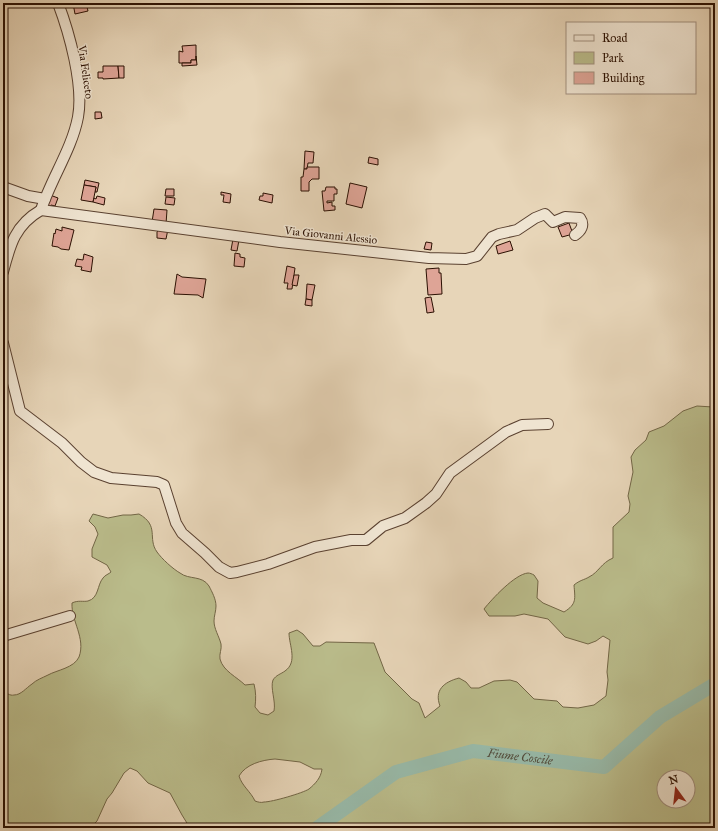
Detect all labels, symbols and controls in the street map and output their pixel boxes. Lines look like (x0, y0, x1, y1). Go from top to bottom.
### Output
legend (566, 22, 696, 94)
text: Road (602, 31, 628, 45)
street label: Via Feliceto (75, 43, 96, 100)
text: Park (602, 51, 624, 65)
text: Building (602, 71, 645, 86)
street label: Via Giovanni Alessio (283, 224, 378, 247)
water label: Fiume Coscile (486, 746, 554, 768)
north arrow (656, 769, 696, 809)
text: N (667, 772, 680, 787)

